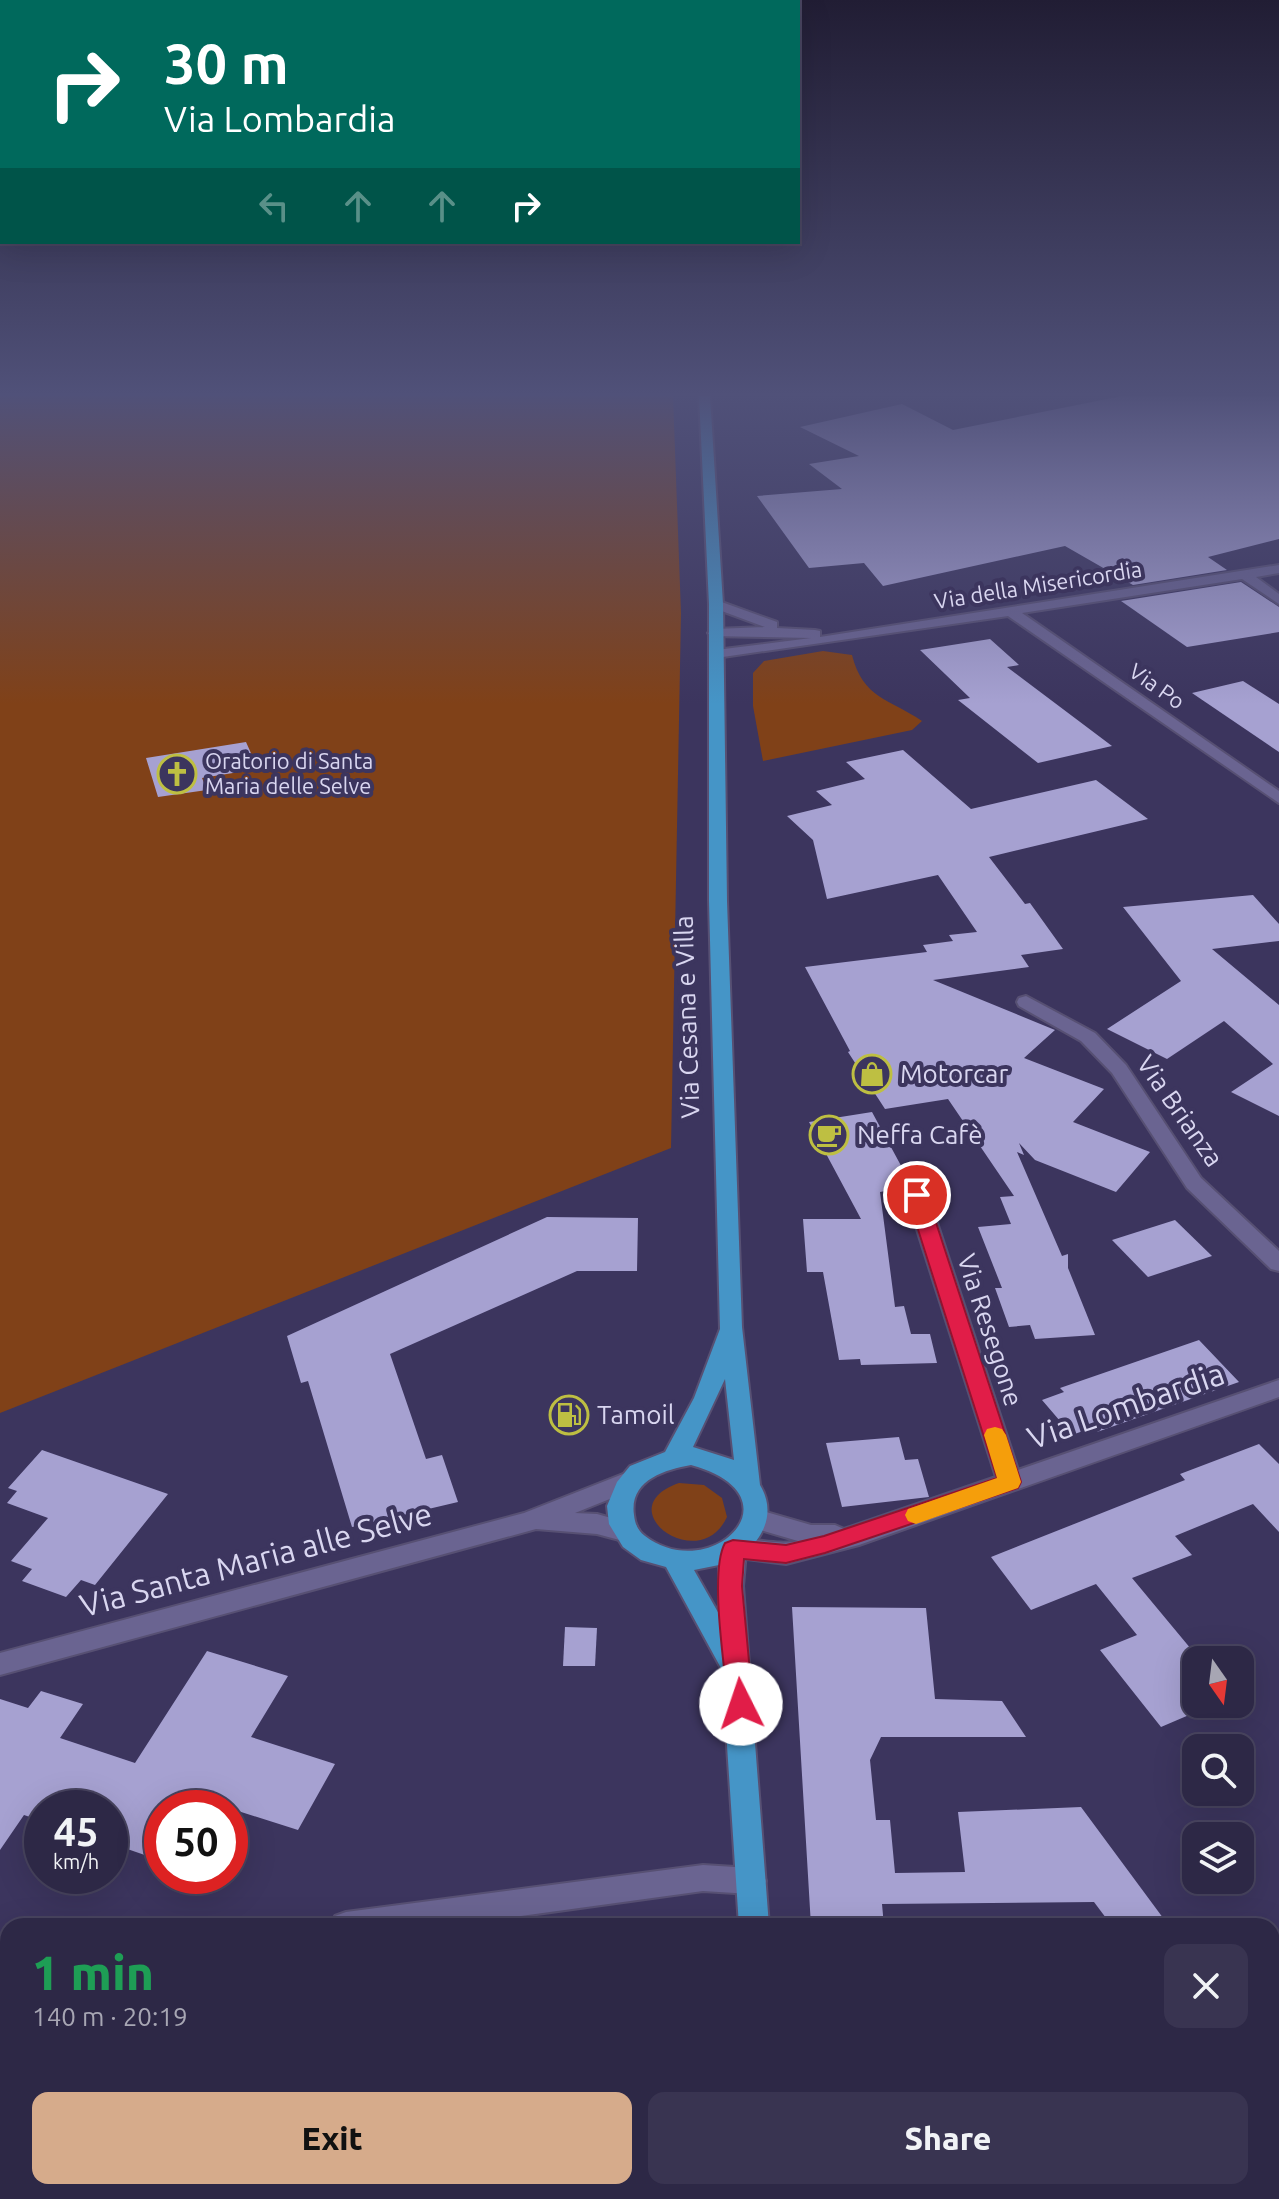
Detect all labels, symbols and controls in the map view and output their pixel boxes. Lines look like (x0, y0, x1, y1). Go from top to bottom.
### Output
icon: right (32, 32, 136, 136)
text: 30 m (164, 32, 289, 95)
text: Via Lombardia (164, 98, 395, 139)
icon: left (252, 184, 296, 228)
icon: ahead (336, 184, 380, 228)
icon: ahead (420, 184, 464, 228)
icon: right (504, 184, 548, 228)
street label: Via della Misericordia (932, 556, 1144, 613)
street label: Via Po (1125, 658, 1190, 714)
place label: Oratorio di Santa Maria delle Selve (205, 748, 373, 798)
church icon: Oratorio di Santa Maria delle Selve (156, 753, 198, 795)
street label: Via Cesana e Villa (668, 915, 705, 1119)
street label: Via Brianza (1131, 1049, 1229, 1172)
shop icon: Motorcar (851, 1053, 893, 1095)
place label: Motorcar (900, 1059, 1008, 1088)
cafe icon: Neffa Cafè (808, 1114, 850, 1156)
place label: Neffa Cafè (857, 1120, 983, 1149)
pin (883, 1161, 951, 1229)
icon: arrive (895, 1173, 939, 1217)
street label: Via Resegone (952, 1250, 1029, 1410)
street label: Via Lombardia (1023, 1355, 1229, 1456)
fuel station icon: Tamoil (548, 1394, 590, 1436)
place label: Tamoil (597, 1400, 675, 1429)
street label: Via Santa Maria alle Selve (76, 1495, 436, 1623)
north arrow (1182, 1646, 1254, 1718)
map controls (1182, 1646, 1254, 1894)
position arrow (699, 1662, 783, 1746)
button: search (1182, 1734, 1254, 1806)
speed limit sign: 50 (144, 1790, 248, 1894)
text: 45 (53, 1809, 99, 1854)
button: layers (1182, 1822, 1254, 1894)
text: km/h (53, 1850, 99, 1873)
button: close (1164, 1944, 1248, 2028)
text: 1 min (32, 1945, 154, 1999)
text: 140 m · 20:19 (32, 2002, 188, 2031)
button: Exit (32, 2092, 632, 2184)
button: Share (648, 2092, 1248, 2184)

